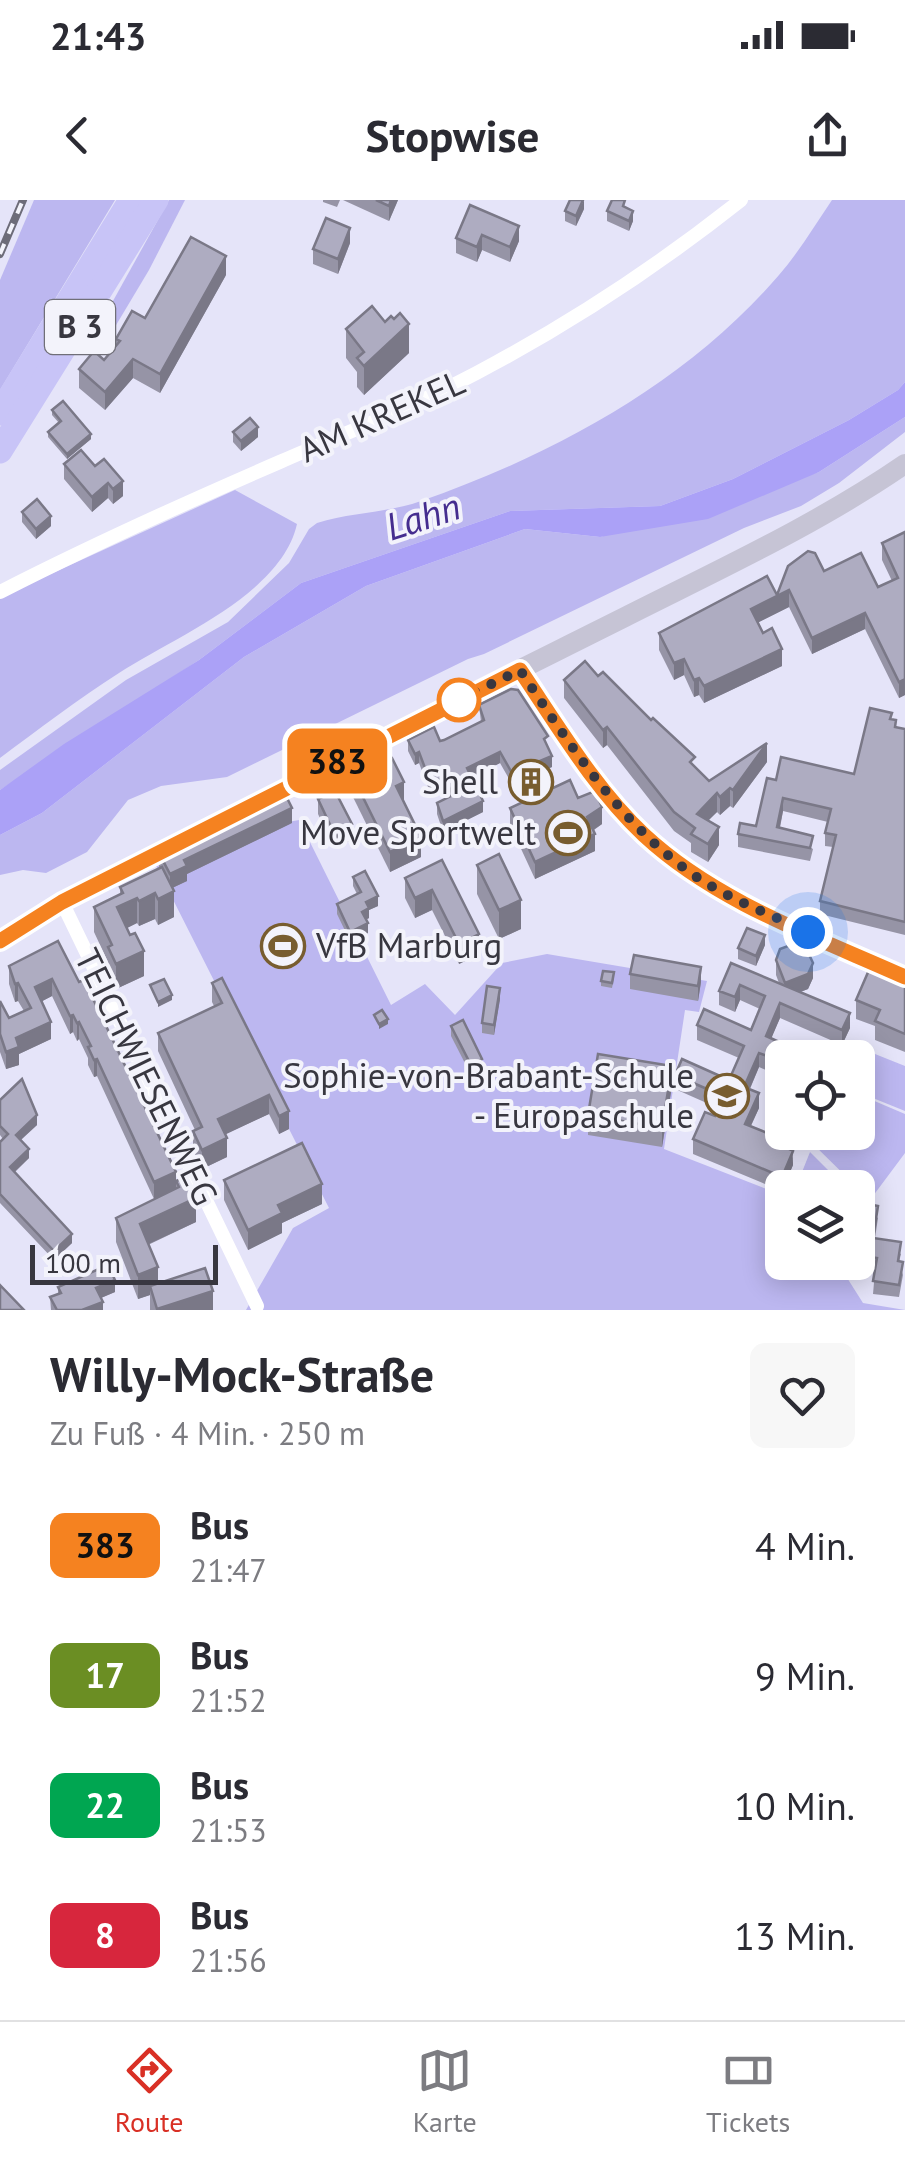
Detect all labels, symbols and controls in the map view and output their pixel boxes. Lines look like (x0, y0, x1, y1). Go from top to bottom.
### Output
text: 21:43 (50, 11, 146, 60)
text: Stopwise (366, 106, 539, 164)
icon: back (50, 108, 105, 163)
icon: share (800, 108, 855, 163)
road number: B 3 (45, 300, 115, 354)
street label: AM KREKEL (292, 358, 472, 472)
water label: Lahn (379, 481, 466, 551)
unlabelled marker (438, 679, 480, 721)
line badge: 383 (280, 728, 394, 794)
text: 383 (307, 738, 367, 784)
place label: Shell (422, 758, 498, 804)
building icon: Shell (508, 759, 554, 805)
place label: Move Sportwelt (300, 809, 536, 855)
sports icon: Move Sportwelt (545, 810, 591, 856)
your location (783, 907, 833, 957)
place label: VfB Marburg (315, 922, 502, 968)
sports icon: VfB Marburg (260, 923, 306, 969)
street label: TEICHWIESENWEG (65, 941, 229, 1212)
map controls (765, 1040, 875, 1280)
button: locate (765, 1040, 875, 1150)
place label: Sophie-von-Brabant-Schule - Europaschule (283, 1052, 694, 1138)
school or university icon: Sophie-von-Brabant-Schule - Europaschule (704, 1073, 750, 1119)
button: layers (765, 1170, 875, 1280)
scale bar (30, 1240, 218, 1284)
text: 100 m (45, 1244, 121, 1281)
text: Willy-Mock-Straße (50, 1343, 434, 1405)
button: heart (750, 1343, 855, 1448)
text: Zu Fuß · 4 Min. · 250 m (50, 1412, 365, 1454)
text: Bus (190, 1500, 249, 1549)
text: 4 Min. (755, 1521, 855, 1570)
text: 383 (75, 1522, 135, 1568)
text: 21:47 (190, 1549, 267, 1591)
text: Bus (190, 1630, 249, 1679)
text: 9 Min. (755, 1651, 855, 1700)
text: 17 (85, 1652, 125, 1698)
text: 21:52 (190, 1679, 267, 1721)
text: Bus (190, 1760, 249, 1809)
text: 10 Min. (734, 1781, 855, 1830)
text: 22 (85, 1782, 125, 1828)
text: 21:53 (190, 1809, 267, 1851)
text: Bus (190, 1890, 249, 1939)
text: 13 Min. (734, 1911, 855, 1960)
text: 8 (95, 1912, 115, 1958)
text: 21:56 (190, 1939, 267, 1981)
tab: Route (115, 2043, 183, 2140)
tab: Karte (413, 2043, 477, 2140)
tab: Tickets (706, 2043, 790, 2140)

